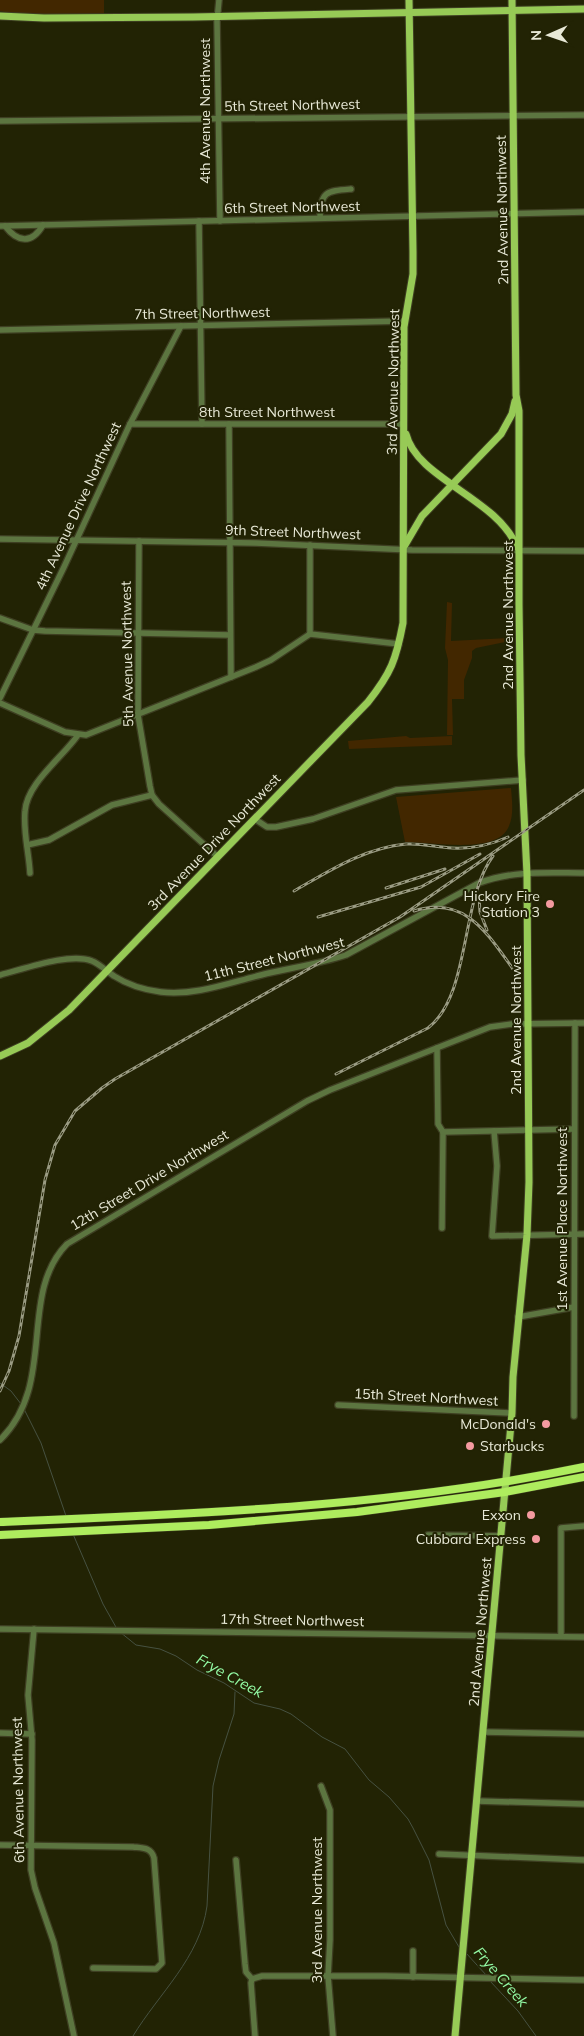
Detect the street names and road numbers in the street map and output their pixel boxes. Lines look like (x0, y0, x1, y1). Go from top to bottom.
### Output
street label: 4th Avenue Northwest (196, 38, 214, 184)
street label: 5th Street Northwest (224, 95, 360, 115)
street label: 2nd Avenue Northwest (492, 135, 512, 285)
street label: 6th Street Northwest (224, 197, 360, 217)
street label: 7th Street Northwest (134, 303, 270, 323)
street label: 3rd Avenue Northwest (383, 309, 403, 455)
street label: 8th Street Northwest (199, 403, 335, 421)
street label: 4th Avenue Drive Northwest (31, 419, 125, 593)
street label: 9th Street Northwest (225, 521, 361, 543)
street label: 2nd Avenue Northwest (499, 540, 517, 690)
street label: 5th Avenue Northwest (117, 581, 137, 727)
street label: 3rd Avenue Drive Northwest (144, 770, 284, 914)
street label: 11th Street Northwest (202, 933, 346, 985)
street label: 2nd Avenue Northwest (507, 945, 525, 1095)
street label: 12th Street Drive Northwest (66, 1125, 232, 1235)
street label: 1st Avenue Place Northwest (553, 1127, 571, 1311)
street label: 15th Street Northwest (353, 1384, 499, 1410)
street label: 2nd Avenue Northwest (465, 1557, 495, 1707)
street label: 17th Street Northwest (220, 1610, 364, 1630)
street label: 6th Avenue Northwest (8, 1717, 28, 1863)
street label: 3rd Avenue Northwest (308, 1837, 326, 1983)

